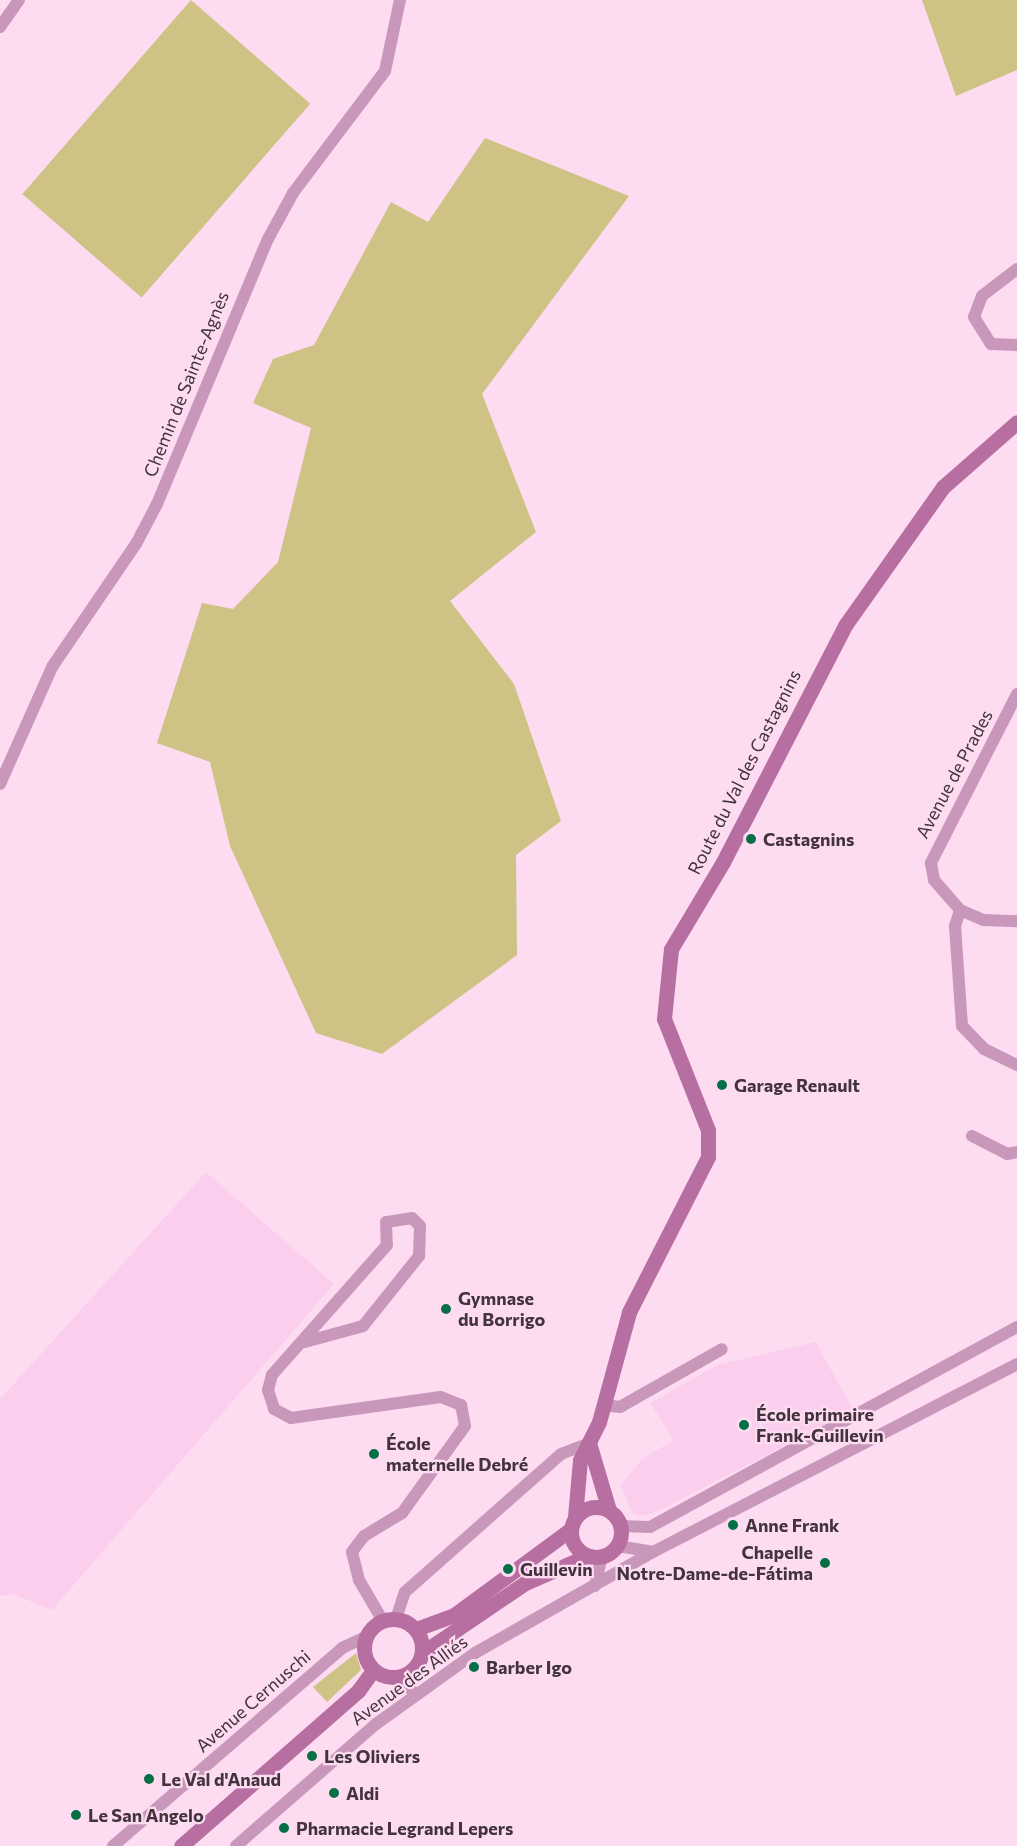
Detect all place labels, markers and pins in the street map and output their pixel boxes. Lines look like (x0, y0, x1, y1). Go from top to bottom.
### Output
place label: Castagnins (763, 828, 854, 850)
marker: Castagnins (744, 832, 758, 846)
place label: Garage Renault (734, 1074, 860, 1096)
marker: Garage Renault (715, 1078, 729, 1092)
place label: Gymnase du Borrigo (458, 1288, 545, 1330)
marker: Gymnase du Borrigo (439, 1302, 453, 1316)
place label: École primaire Frank-Guillevin (756, 1404, 884, 1446)
marker: École primaire Frank-Guillevin (737, 1418, 751, 1432)
place label: École maternelle Debré (386, 1433, 528, 1476)
marker: École maternelle Debré (367, 1447, 381, 1461)
place label: Anne Frank (745, 1514, 839, 1536)
marker: Anne Frank (726, 1518, 740, 1532)
place label: Chapelle Notre-Dame-de-Fátima (616, 1542, 813, 1584)
marker: Chapelle Notre-Dame-de-Fátima (818, 1556, 832, 1570)
place label: Guillevin (520, 1558, 593, 1580)
marker: Guillevin (501, 1562, 515, 1576)
place label: Barber Igo (486, 1656, 572, 1678)
marker: Barber Igo (467, 1660, 481, 1674)
place label: Les Oliviers (324, 1745, 420, 1767)
marker: Les Oliviers (305, 1749, 319, 1763)
place label: Le Val d'Anaud (161, 1768, 281, 1790)
marker: Le Val d'Anaud (142, 1772, 156, 1786)
place label: Aldi (346, 1782, 379, 1804)
marker: Aldi (327, 1786, 341, 1800)
place label: Le San Angelo (88, 1804, 204, 1826)
marker: Le San Angelo (69, 1808, 83, 1822)
place label: Pharmacie Legrand Lepers (296, 1817, 513, 1839)
marker: Pharmacie Legrand Lepers (277, 1821, 291, 1835)

